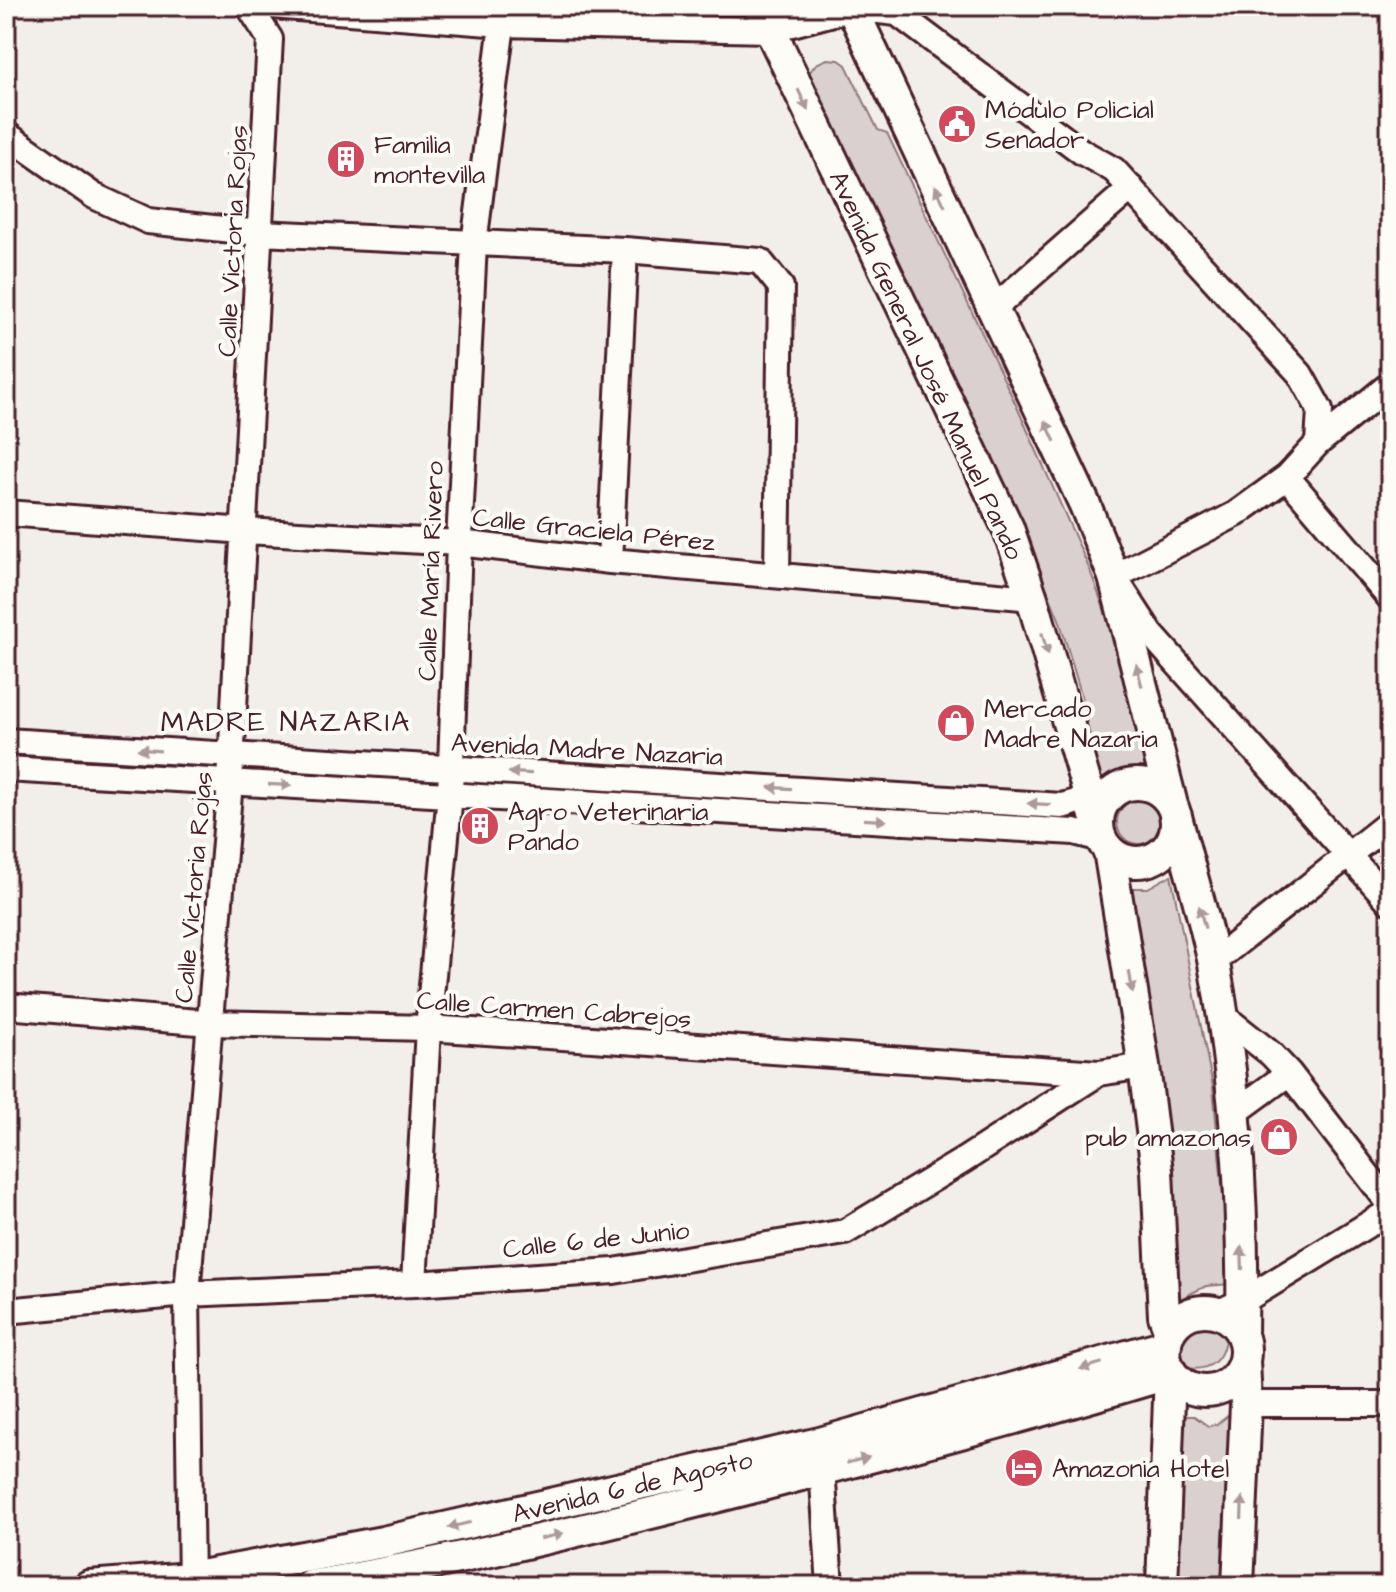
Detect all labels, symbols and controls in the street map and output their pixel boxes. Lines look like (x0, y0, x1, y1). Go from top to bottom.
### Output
one-way arrow (796, 88, 810, 112)
place label: Módulo Policial Senador (985, 92, 1154, 158)
public building icon: Módulo Policial Senador (936, 103, 978, 145)
street label: Calle Victoria Rojas (209, 124, 257, 358)
place label: Familia montevilla (374, 127, 485, 193)
building icon: Familia montevilla (325, 138, 367, 180)
street label: Avenida General José Manuel Pando (820, 165, 1032, 566)
one-way arrow (933, 184, 947, 208)
one-way arrow (1043, 420, 1057, 443)
street label: Calle María Rivero (409, 460, 453, 682)
street label: Calle Graciela Pérez (471, 499, 717, 561)
one-way arrow (1039, 632, 1052, 656)
one-way arrow (1132, 662, 1145, 687)
place label: Mercado Madre Nazaria (984, 691, 1158, 757)
shop icon: Mercado Madre Nazaria (935, 702, 977, 744)
district label: MADRE NAZARIA (161, 703, 411, 742)
street label: Avenida Madre Nazaria (450, 725, 724, 775)
one-way arrow (136, 743, 161, 756)
one-way arrow (507, 766, 532, 779)
street label: Calle Victoria Rojas (166, 770, 222, 1004)
one-way arrow (268, 779, 293, 792)
one-way arrow (767, 782, 792, 795)
place label: Agro Veterinaria Pando (508, 794, 708, 860)
one-way arrow (1027, 797, 1052, 810)
building icon: Agro Veterinaria Pando (459, 805, 501, 847)
one-way arrow (862, 814, 887, 827)
one-way arrow (1195, 905, 1207, 930)
one-way arrow (1125, 970, 1138, 995)
street label: Calle Carmen Cabrejos (416, 982, 692, 1038)
shop icon: pub amazonas (1258, 1116, 1300, 1158)
place label: pub amazonas (1085, 1120, 1251, 1156)
street label: Calle 6 de Junio (501, 1212, 692, 1268)
one-way arrow (1235, 1245, 1248, 1270)
one-way arrow (1078, 1361, 1103, 1373)
street label: Avenida 6 de Agosto (509, 1442, 757, 1534)
hotel icon: Amazonia Hotel (1003, 1447, 1045, 1489)
place label: Amazonia Hotel (1052, 1451, 1229, 1487)
one-way arrow (847, 1453, 871, 1466)
one-way arrow (1235, 1495, 1248, 1520)
one-way arrow (446, 1519, 471, 1532)
one-way arrow (539, 1530, 564, 1542)

